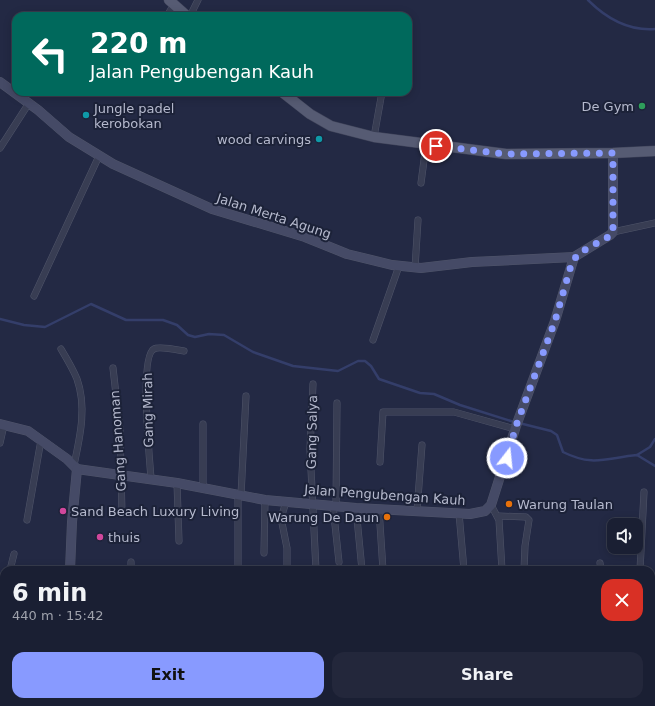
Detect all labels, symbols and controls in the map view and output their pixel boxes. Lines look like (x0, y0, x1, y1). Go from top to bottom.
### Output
text: 220 m (90, 27, 187, 60)
icon: left (24, 28, 76, 80)
text: Jalan Pengubengan Kauh (90, 61, 314, 82)
place label: De Gym (581, 99, 634, 114)
place label: Jungle padel kerobokan (93, 101, 174, 131)
marker: De Gym (637, 101, 647, 111)
marker: Jungle padel kerobokan (81, 110, 91, 120)
pin (419, 129, 453, 163)
place label: wood carvings (217, 132, 311, 147)
marker: wood carvings (314, 134, 324, 144)
icon: arrive (425, 135, 447, 157)
street label: Jalan Merta Agung (214, 190, 333, 242)
street label: Gang Mirah (140, 372, 156, 448)
street label: Gang Hanoman (107, 390, 129, 492)
street label: Gang Salya (304, 395, 320, 469)
position arrow (486, 437, 528, 479)
street label: Jalan Pengubengan Kauh (303, 482, 466, 508)
place label: Warung Taulan (517, 497, 613, 512)
marker: Warung Taulan (504, 499, 514, 509)
place label: Sand Beach Luxury Living (71, 504, 239, 519)
marker: Sand Beach Luxury Living (58, 506, 68, 516)
place label: Warung De Daun (268, 510, 379, 525)
marker: Warung De Daun (382, 512, 392, 522)
map controls (607, 518, 643, 554)
button: sound (607, 518, 643, 554)
place label: thuis (108, 530, 140, 545)
marker: thuis (95, 532, 105, 542)
text: 6 min (12, 579, 87, 607)
button: close (601, 579, 643, 621)
text: 440 m · 15:42 (12, 608, 103, 623)
button: Exit (12, 652, 324, 698)
button: Share (332, 652, 643, 698)

